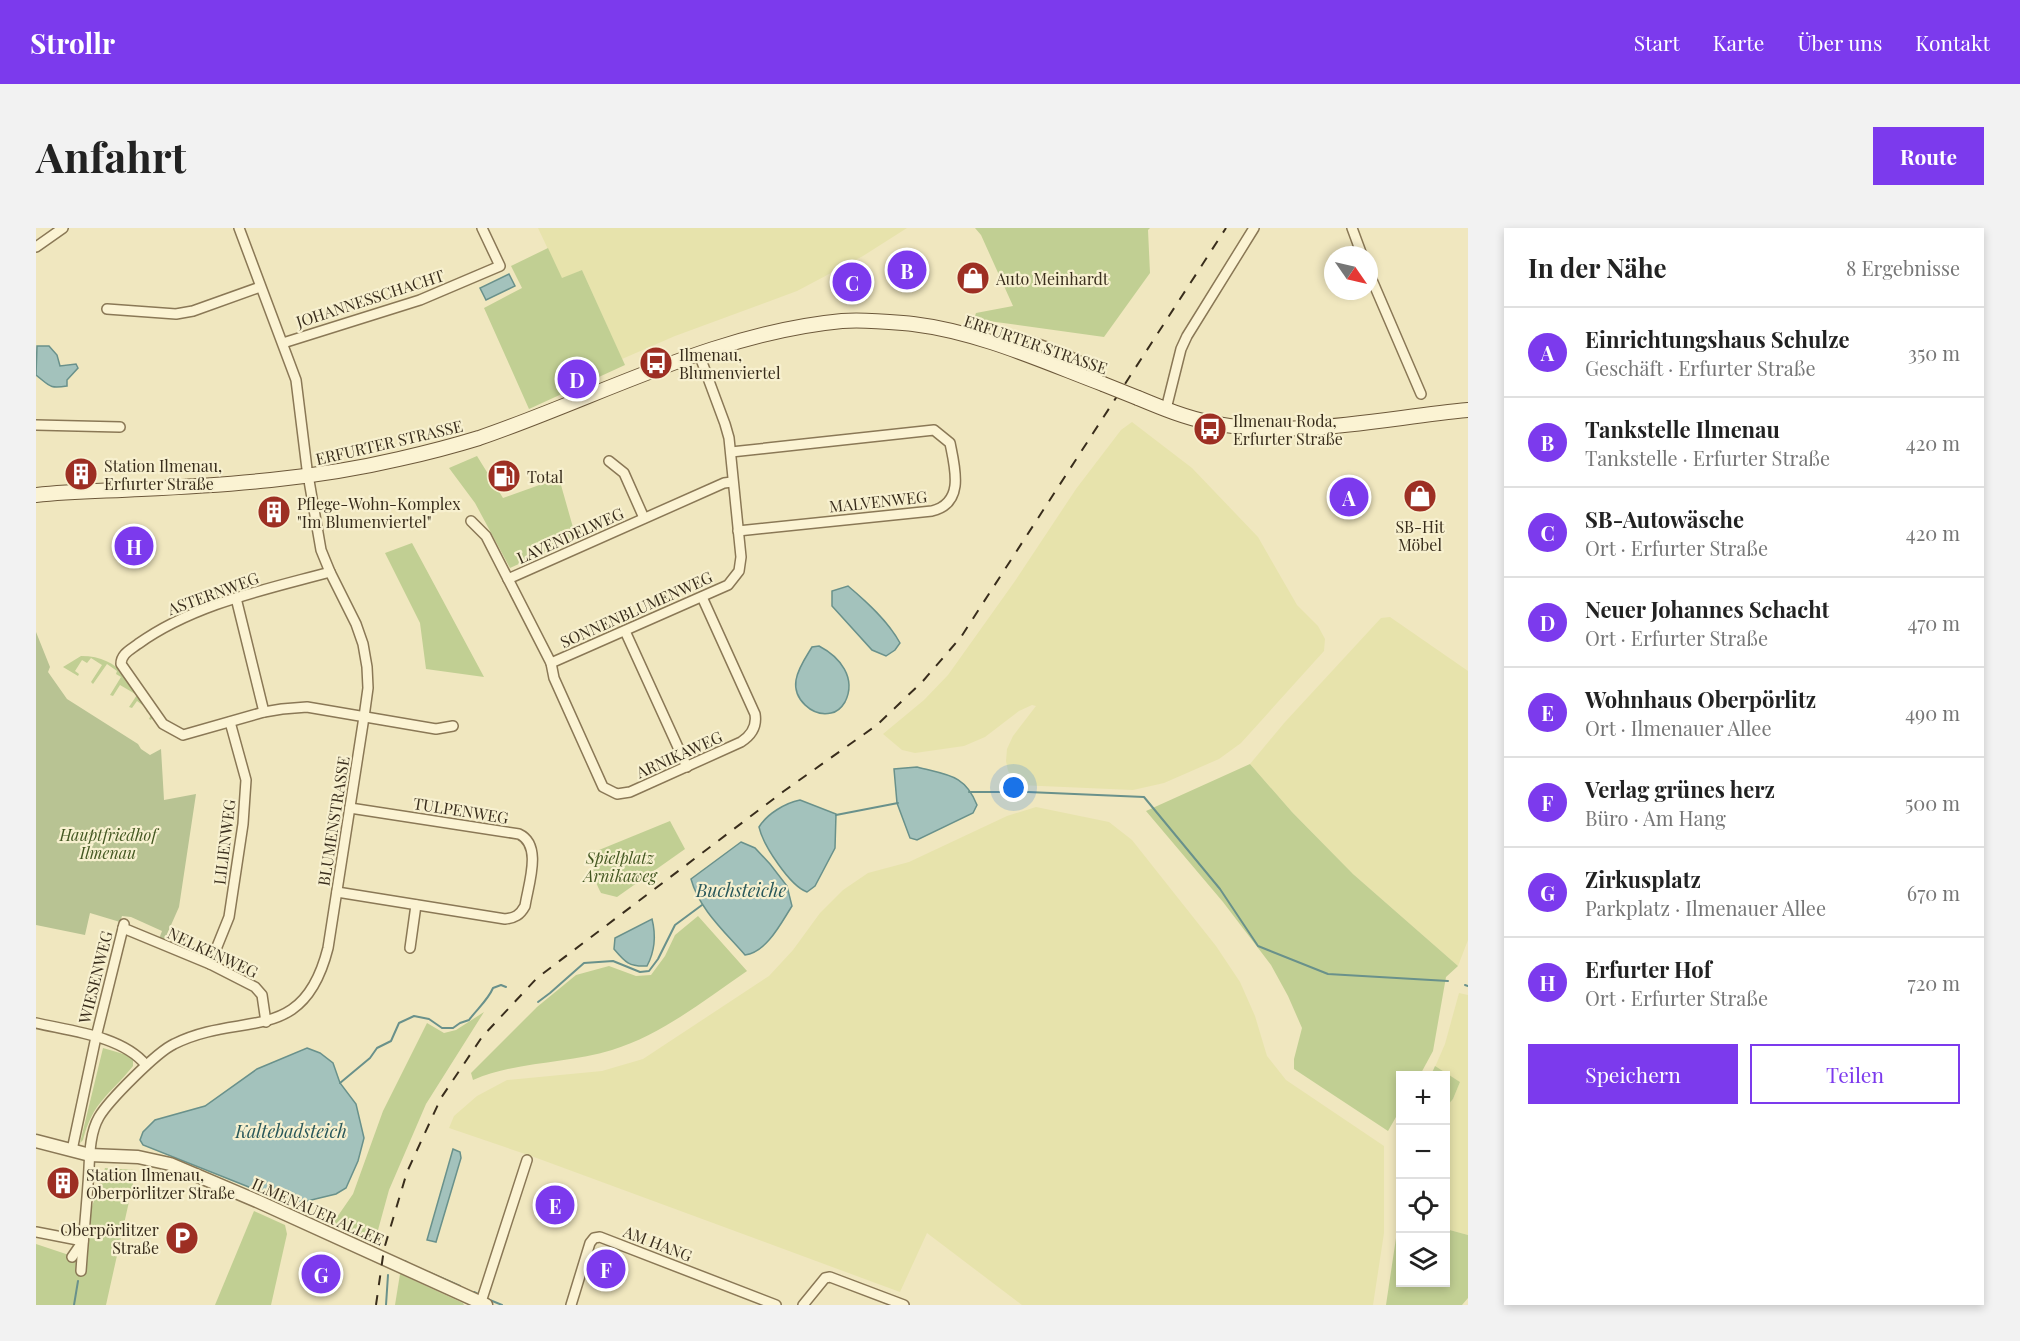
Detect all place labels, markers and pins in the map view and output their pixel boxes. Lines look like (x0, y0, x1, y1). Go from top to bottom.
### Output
pin: B (888, 248, 926, 292)
pin: C (832, 260, 872, 304)
shop icon: Auto Meinhardt (955, 260, 991, 296)
place label: Auto Meinhardt (995, 268, 1109, 289)
place label: Ilmenau, Blumenviertel (679, 344, 781, 383)
bus stop icon: Ilmenau, Blumenviertel (638, 345, 674, 381)
pin: D (558, 356, 596, 402)
place label: Ilmenau Roda, Erfurter Straße (1233, 410, 1343, 449)
bus stop icon: Ilmenau Roda, Erfurter Straße (1192, 411, 1228, 447)
place label: Station Ilmenau, Erfurter Straße (104, 455, 222, 494)
building icon: Station Ilmenau, Erfurter Straße (63, 456, 99, 492)
fuel station icon: Total (486, 458, 522, 494)
place label: Total (527, 466, 564, 487)
pin: A (1330, 474, 1368, 520)
shop icon: SB-Hit Möbel (1402, 478, 1438, 514)
place label: Pflege-Wohn-Komplex "Im Blumenviertel" (297, 493, 461, 532)
building icon: Pflege-Wohn-Komplex "Im Blumenviertel" (256, 494, 292, 530)
place label: SB-Hit Möbel (1395, 516, 1445, 555)
pin: H (114, 524, 154, 568)
place label: Station Ilmenau, Oberpörlitzer Straße (86, 1164, 235, 1203)
building icon: Station Ilmenau, Oberpörlitzer Straße (45, 1165, 81, 1201)
pin: E (536, 1182, 574, 1228)
place label: Oberpörlitzer Straße (60, 1219, 159, 1258)
parking icon: Oberpörlitzer Straße (164, 1220, 200, 1256)
pin: F (586, 1246, 626, 1292)
pin: G (302, 1252, 340, 1296)

